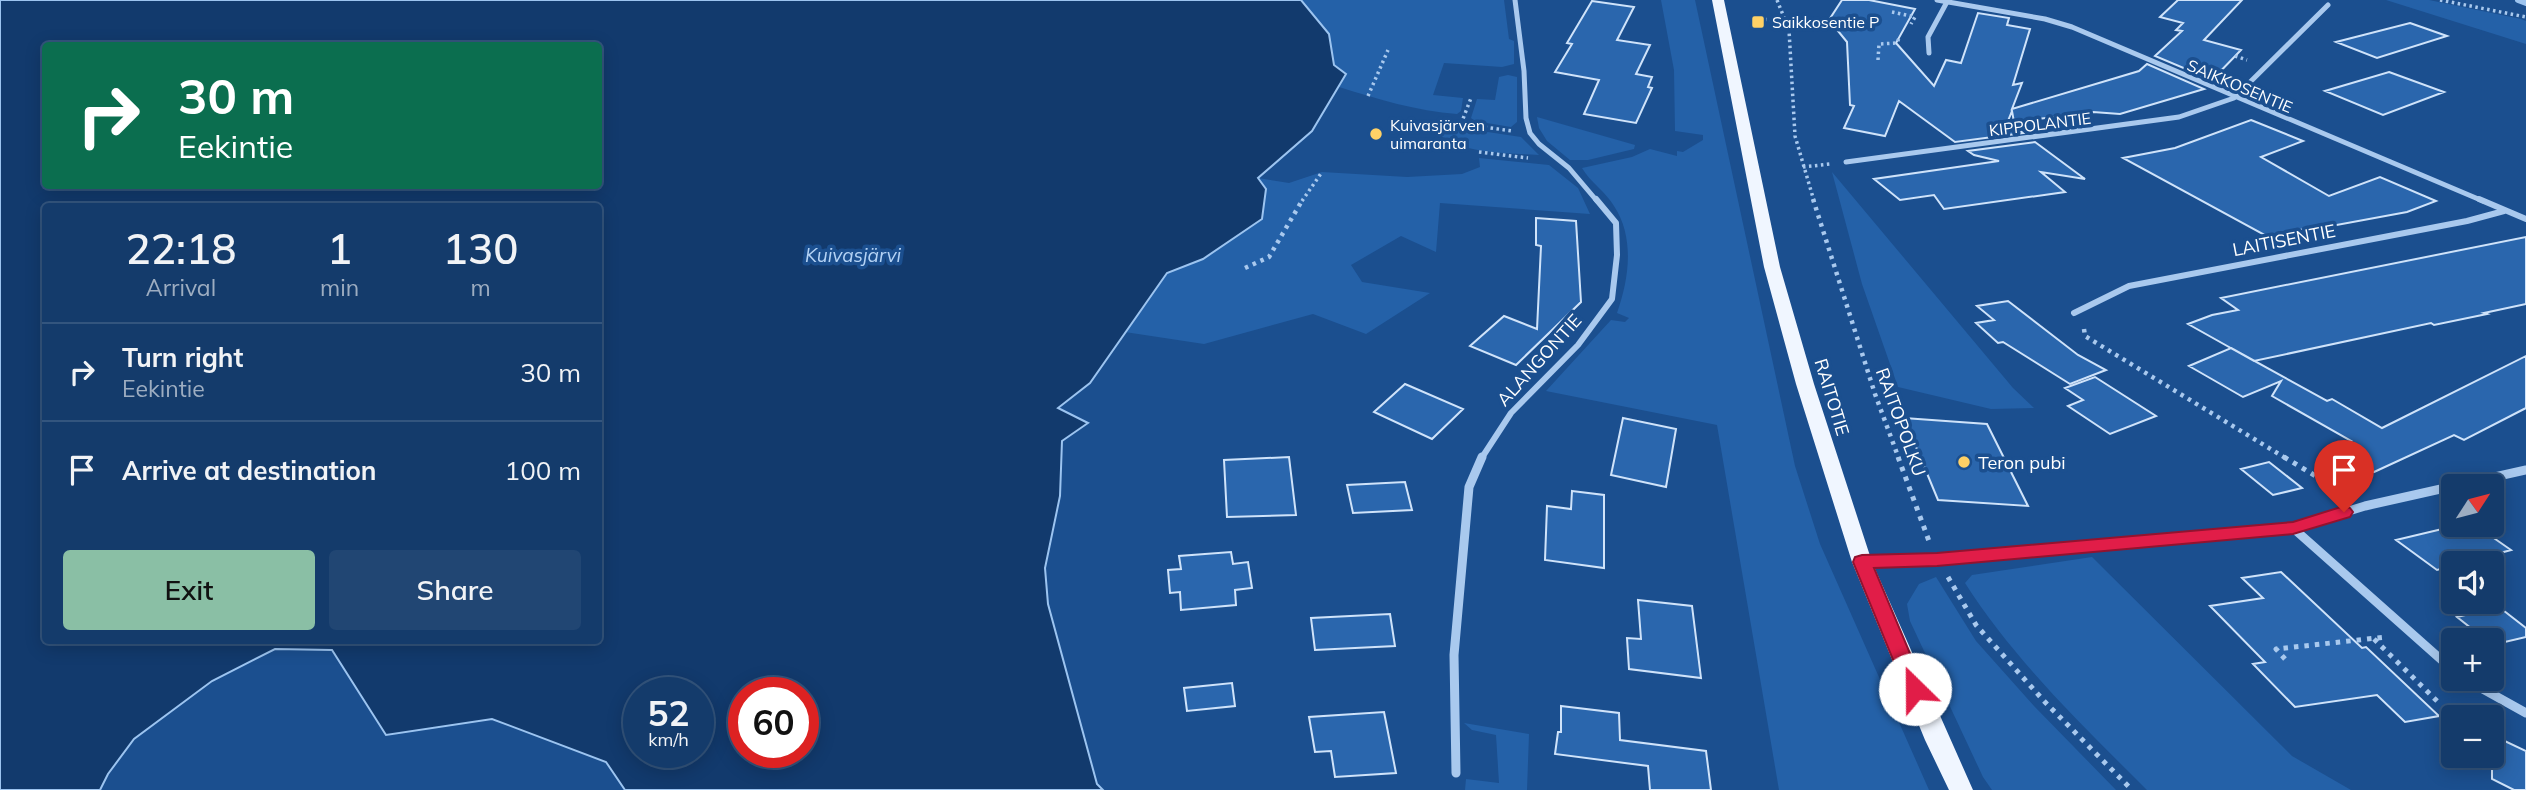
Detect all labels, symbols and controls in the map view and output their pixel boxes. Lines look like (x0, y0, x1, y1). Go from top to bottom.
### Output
place label: Saikkosentie P (1772, 12, 1880, 32)
marker: Saikkosentie P (1750, 14, 1766, 30)
street label: SAIKKOSENTIE (2184, 55, 2296, 117)
text: 30 m (178, 65, 294, 126)
icon: right (63, 70, 154, 161)
street label: KIPPOLANTIE (1988, 108, 2092, 140)
place label: Kuivasjärven uimaranta (1390, 115, 1485, 153)
text: Eekintie (178, 126, 293, 166)
marker: Kuivasjärven uimaranta (1368, 126, 1384, 142)
street label: LAITISENTIE (2231, 219, 2337, 261)
text: 22:18 (126, 222, 236, 275)
text: 1 (327, 222, 352, 275)
text: 130 (443, 222, 518, 275)
water label: Kuivasjärvi (805, 243, 902, 267)
text: Arrival (146, 273, 216, 302)
text: min (320, 273, 359, 302)
text: m (470, 273, 491, 302)
street label: ALANGONTIE (1492, 309, 1586, 411)
text: Turn right (122, 341, 243, 374)
icon: right (63, 353, 101, 391)
text: 30 m (520, 356, 581, 389)
street label: RAITOTIE (1809, 356, 1855, 438)
street label: RAITOPOLKU (1871, 365, 1931, 479)
text: Eekintie (122, 374, 205, 403)
pin (2314, 440, 2374, 512)
icon: arrive (63, 451, 101, 489)
place label: Teron pubi (1978, 451, 2066, 474)
icon: arrive (2325, 451, 2363, 489)
text: Arrive at destination (122, 454, 377, 487)
text: 100 m (505, 454, 581, 487)
marker: Teron pubi (1956, 454, 1972, 470)
north arrow (2441, 474, 2504, 537)
map controls (2441, 474, 2504, 768)
button: Exit (63, 550, 315, 630)
button: Share (329, 550, 581, 630)
button: sound (2441, 551, 2504, 614)
button: + (2441, 628, 2504, 691)
position arrow (1878, 652, 1952, 726)
speed limit sign: 60 (728, 677, 819, 768)
text: 52 (647, 691, 690, 735)
button: − (2441, 705, 2504, 768)
text: km/h (648, 728, 689, 751)

